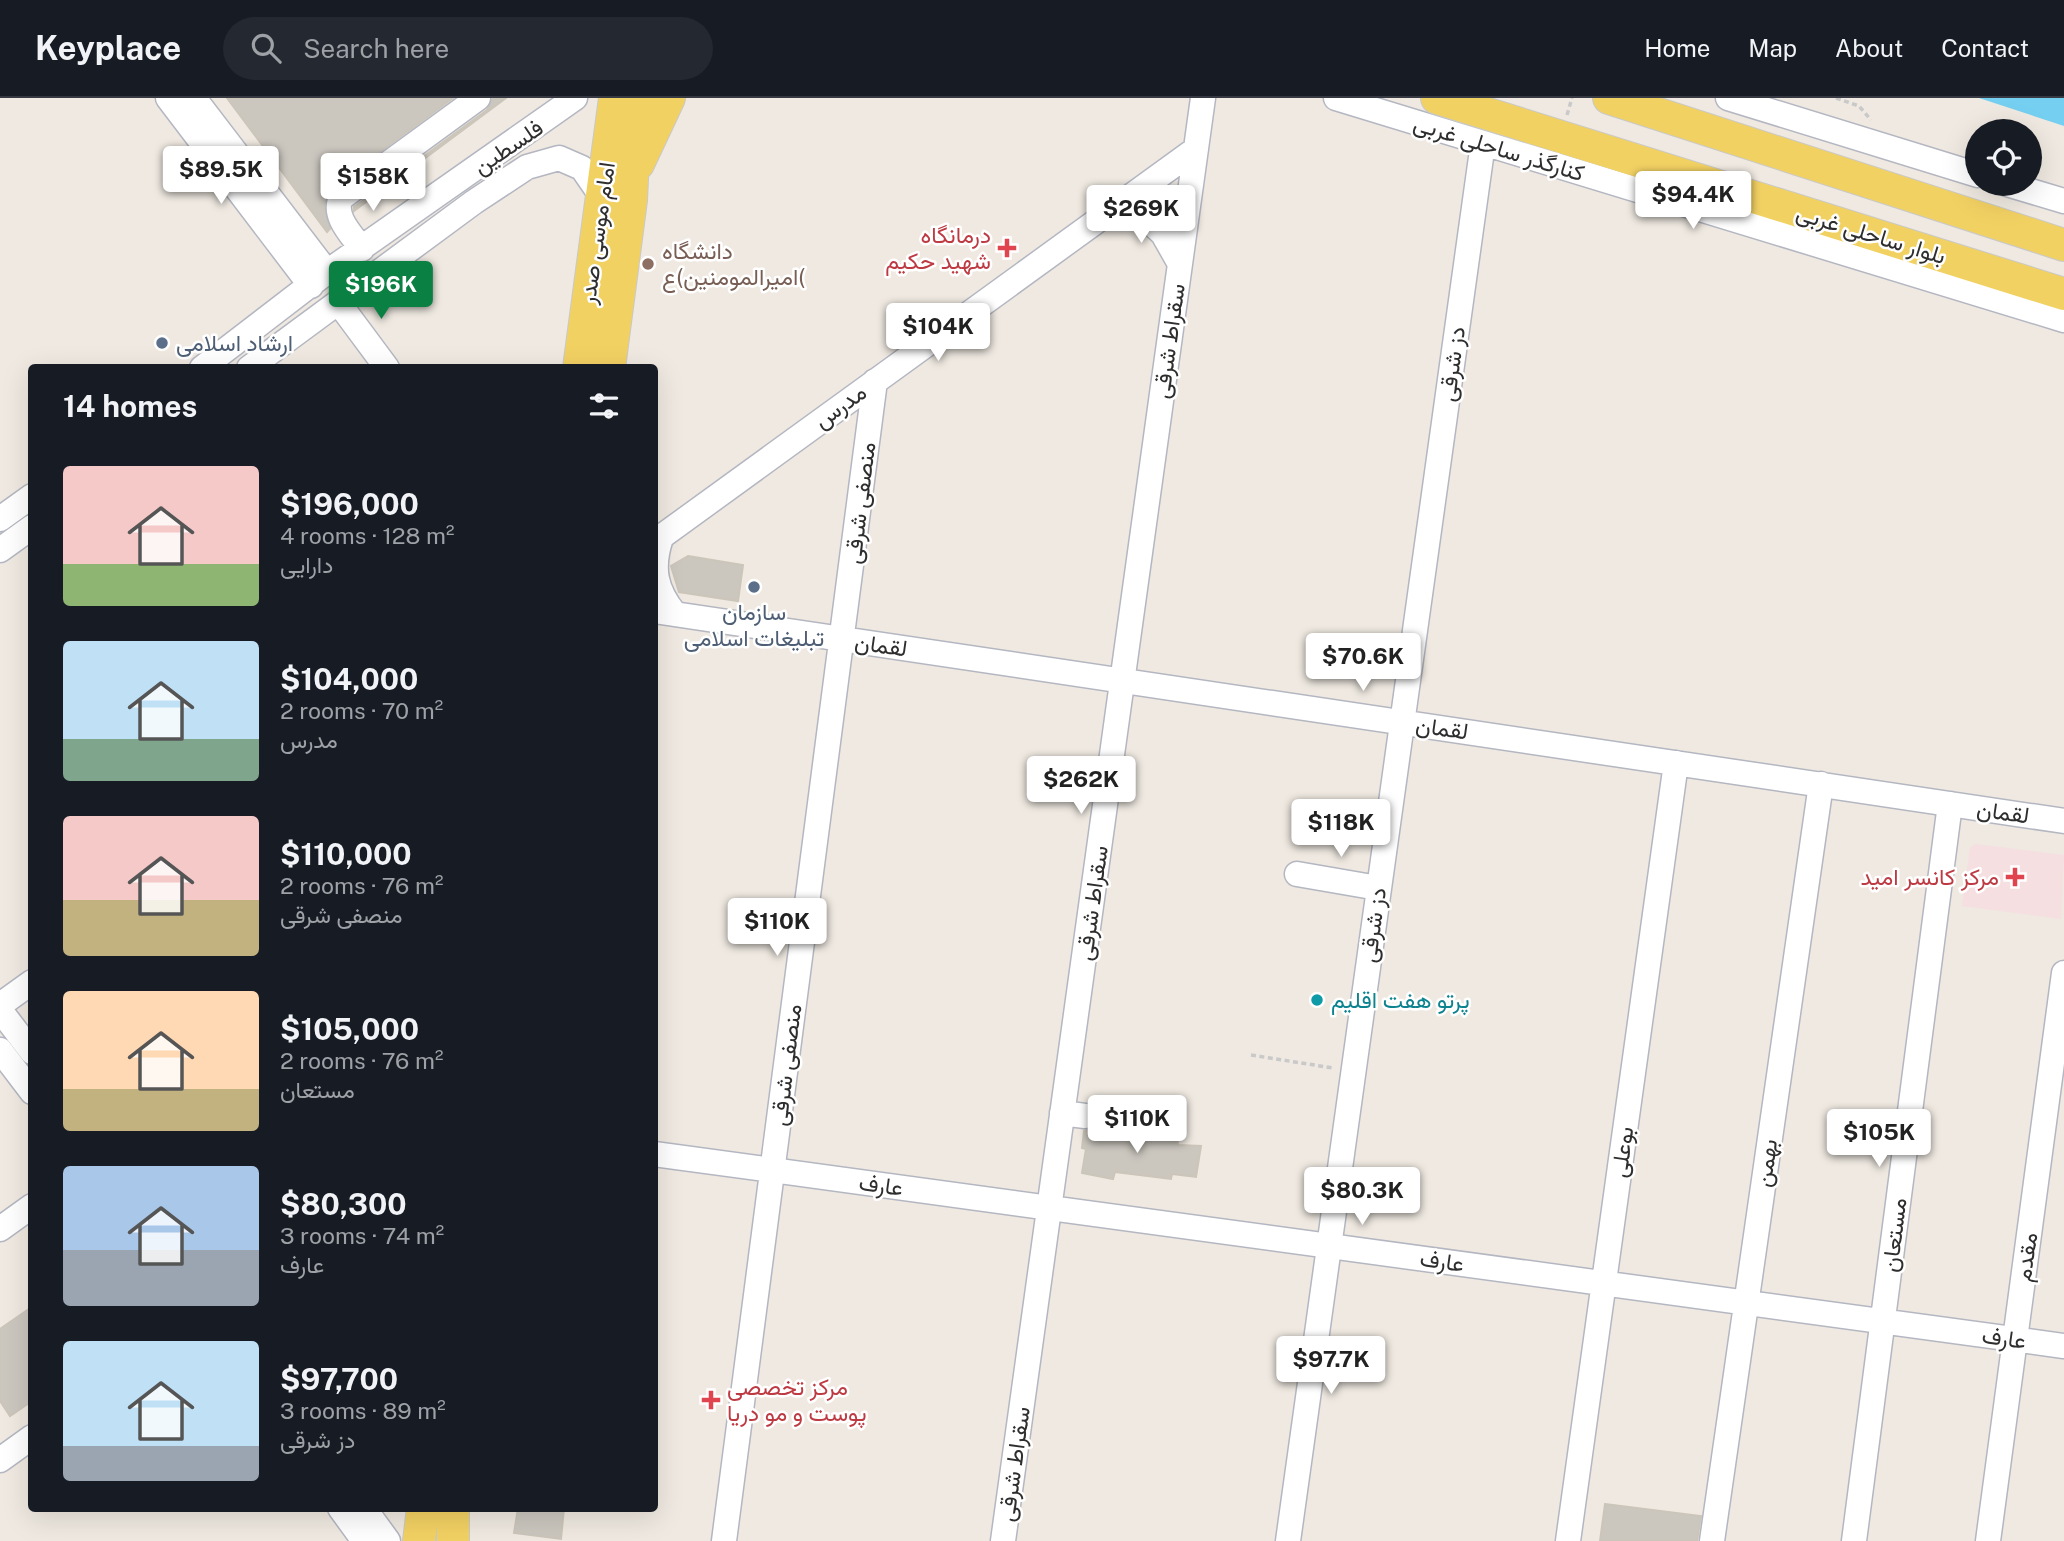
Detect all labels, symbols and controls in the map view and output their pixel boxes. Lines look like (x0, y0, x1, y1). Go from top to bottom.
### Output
search box (223, 17, 713, 80)
text: Keyplace (35, 29, 181, 67)
icon: search (247, 29, 285, 67)
text: Search here (303, 33, 449, 64)
text: Home (1644, 34, 1710, 62)
text: Map (1748, 34, 1797, 62)
text: About (1835, 34, 1903, 62)
text: Contact (1941, 34, 2029, 62)
street label: کنارگذر ساحلی غربی (1410, 109, 1588, 188)
street label: فلسطین (468, 113, 548, 181)
map controls (1965, 119, 2042, 196)
button: locate (1965, 119, 2042, 196)
pin: $89.5K (164, 146, 278, 206)
pin: $158K (324, 153, 422, 213)
text: $89.5K (179, 155, 263, 182)
street label: امام موسی صدر (573, 160, 622, 307)
text: $158K (337, 162, 409, 189)
pin: $94.4K (1636, 172, 1750, 231)
text: $94.4K (1651, 180, 1735, 207)
pin: $269K (1092, 186, 1190, 245)
text: $269K (1102, 194, 1180, 221)
street label: بلوار ساحلی غربی (1793, 198, 1949, 271)
place label: درمانگاه شهید حکیم (885, 221, 991, 276)
place label: دانشگاه امیرالمومنین)ع( (662, 237, 805, 293)
marker: درمانگاه شهید حکیم (997, 238, 1017, 258)
marker: دانشگاه امیرالمومنین)ع( (640, 256, 656, 272)
pin: $196K (332, 262, 430, 321)
text: $196K (345, 270, 417, 297)
street label: سقراط شرقی (1147, 282, 1192, 400)
pin: $104K (889, 303, 987, 363)
text: $104K (902, 312, 974, 339)
street label: دز شرقی (1433, 325, 1472, 403)
place label: ارشاد اسلامی (176, 329, 293, 358)
marker: ارشاد اسلامی (154, 335, 170, 351)
street label: مدرس (808, 378, 872, 435)
icon: filters (585, 387, 623, 425)
text: 14 homes (63, 388, 197, 424)
street label: منصفی شرقی (839, 440, 882, 566)
text: $196,000 (280, 486, 419, 522)
icon: home (119, 494, 203, 578)
text: 4 rooms · 128 m² (280, 522, 454, 549)
text: دارایی (280, 551, 333, 578)
marker: سازمان تبلیغات اسلامی (746, 579, 762, 595)
place label: سازمان تبلیغات اسلامی (684, 598, 824, 652)
street label: لقمان (853, 627, 909, 662)
pin: $70.6K (1306, 634, 1420, 693)
text: $70.6K (1322, 642, 1404, 669)
text: $104,000 (280, 661, 418, 697)
icon: home (119, 669, 203, 753)
text: 2 rooms · 70 m² (280, 697, 443, 724)
street label: لقمان (1414, 710, 1470, 745)
text: مدرس (280, 726, 338, 753)
pin: $262K (1032, 756, 1130, 816)
text: $262K (1043, 765, 1119, 792)
street label: لقمان (1975, 794, 2031, 829)
pin: $118K (1292, 800, 1390, 859)
text: $118K (1307, 808, 1375, 835)
text: $110,000 (280, 836, 412, 872)
icon: home (119, 844, 203, 928)
street label: سقراط شرقی (1070, 844, 1115, 962)
place label: مرکز کانسر امید (1860, 863, 1999, 892)
marker: مرکز کانسر امید (2005, 867, 2025, 887)
text: 2 rooms · 76 m² (280, 872, 443, 899)
street label: دز شرقی (1354, 886, 1393, 964)
pin: $110K (728, 898, 826, 958)
text: منصفی شرقی (280, 901, 403, 928)
text: $110K (744, 907, 810, 934)
place label: پرتو هفت اقلیم (1331, 986, 1470, 1016)
marker: پرتو هفت اقلیم (1309, 992, 1325, 1008)
street label: منصفی شرقی (765, 1002, 808, 1128)
text: $105,000 (280, 1011, 419, 1047)
icon: home (119, 1019, 203, 1103)
text: 2 rooms · 76 m² (280, 1047, 443, 1074)
text: مستعان (280, 1076, 355, 1103)
pin: $110K (1088, 1096, 1186, 1155)
text: $110K (1104, 1104, 1170, 1131)
pin: $105K (1830, 1110, 1928, 1169)
text: $105K (1843, 1118, 1915, 1145)
street label: بوعلی (1605, 1125, 1640, 1179)
street label: بهمن (1749, 1137, 1784, 1189)
street label: عارف (857, 1168, 905, 1203)
pin: $80.3K (1305, 1168, 1419, 1227)
text: $80.3K (1320, 1176, 1404, 1203)
text: $80,300 (280, 1186, 407, 1222)
icon: home (119, 1194, 203, 1278)
street label: مستعان (1876, 1196, 1911, 1274)
text: 3 rooms · 74 m² (280, 1222, 444, 1249)
street label: مقدم (2009, 1230, 2044, 1284)
street label: عارف (1418, 1244, 1466, 1279)
text: عارف (280, 1251, 324, 1278)
street label: عارف (1980, 1321, 2028, 1356)
pin: $97.7K (1274, 1336, 1388, 1396)
text: $97.7K (1292, 1345, 1370, 1372)
text: $97,700 (280, 1361, 398, 1397)
icon: home (119, 1369, 203, 1453)
place label: مرکز تخصصی پوست و مو دریا (727, 1373, 867, 1429)
marker: مرکز تخصصی پوست و مو دریا (701, 1390, 721, 1410)
text: 3 rooms · 89 m² (280, 1397, 446, 1424)
street label: سقراط شرقی (992, 1405, 1037, 1523)
text: دز شرقی (280, 1426, 355, 1453)

